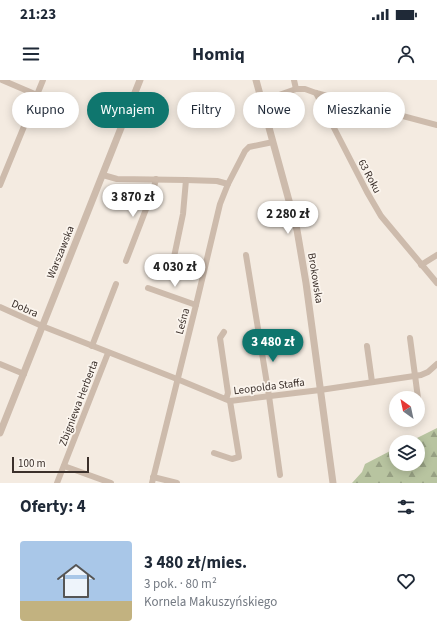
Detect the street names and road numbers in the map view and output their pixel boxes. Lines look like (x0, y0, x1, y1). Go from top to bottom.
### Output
street label: 63 Roku (354, 157, 385, 196)
street label: Warszawska (43, 224, 78, 281)
street label: Brokowska (304, 252, 327, 304)
street label: Dobra (9, 296, 41, 321)
street label: Leśna (172, 306, 193, 336)
street label: Zbigniewa Herberta (55, 358, 102, 448)
street label: Leopolda Staffa (233, 375, 306, 398)

